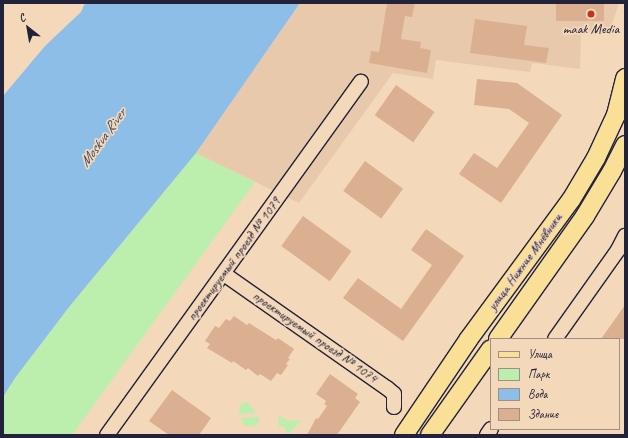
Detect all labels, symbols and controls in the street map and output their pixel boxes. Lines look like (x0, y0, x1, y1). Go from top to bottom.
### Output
north arrow (8, 8, 48, 48)
marker: maak Media (586, 9, 596, 19)
text: С (16, 10, 28, 25)
place label: maak Media (563, 21, 619, 37)
water label: Moskva River (76, 105, 130, 171)
street label: проектируемый проезд № 1079 (184, 194, 284, 324)
street label: улица Нижние Мнёвники (484, 210, 566, 314)
street label: проектируемый проезд № 1074 (249, 287, 381, 387)
legend (490, 338, 620, 430)
text: Улица (528, 346, 552, 362)
text: Парк (528, 366, 549, 382)
text: Вода (528, 386, 547, 402)
text: Здание (528, 406, 558, 422)

